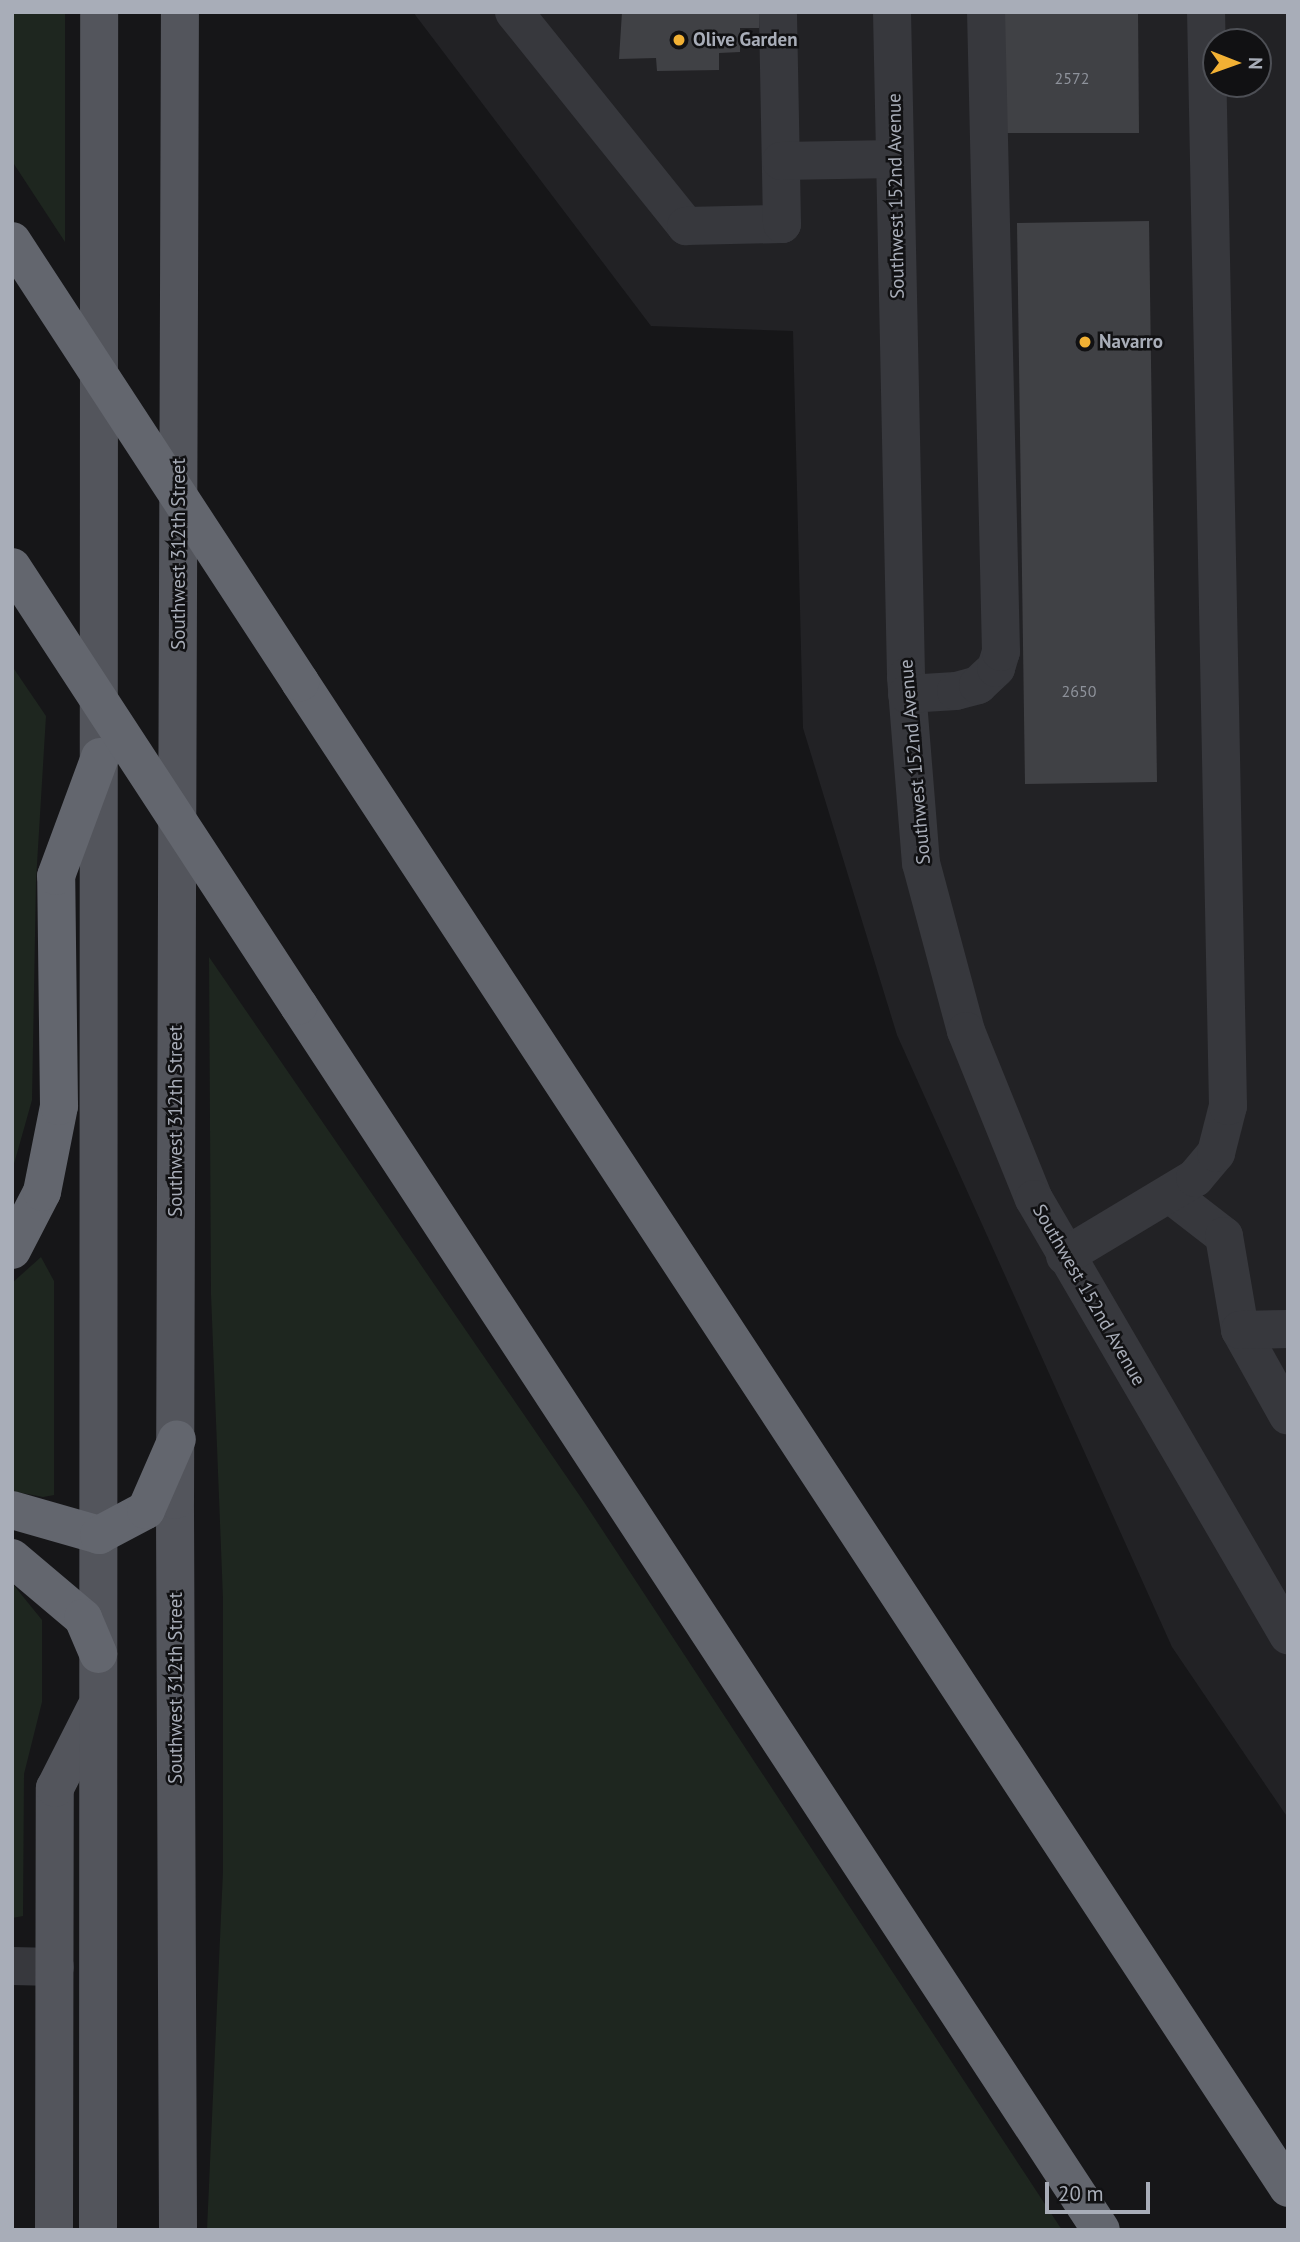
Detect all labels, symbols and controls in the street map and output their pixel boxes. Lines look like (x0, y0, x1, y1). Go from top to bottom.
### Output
north arrow (1202, 28, 1272, 98)
place label: Olive Garden (693, 29, 798, 51)
marker: Olive Garden (671, 32, 687, 48)
text: N (1244, 57, 1268, 70)
house number: 2572 (1055, 68, 1089, 88)
street label: Southwest 152nd Avenue (883, 93, 909, 299)
place label: Navarro (1099, 331, 1163, 353)
marker: Navarro (1077, 334, 1093, 350)
street label: Southwest 312th Street (168, 458, 190, 650)
street label: Southwest 152nd Avenue (895, 658, 935, 866)
house number: 2650 (1062, 681, 1096, 701)
street label: Southwest 312th Street (165, 1025, 187, 1217)
street label: Southwest 152nd Avenue (1028, 1200, 1150, 1390)
street label: Southwest 312th Street (165, 1592, 187, 1784)
scale bar (1048, 2168, 1153, 2212)
text: 20 m (1058, 2180, 1104, 2207)

